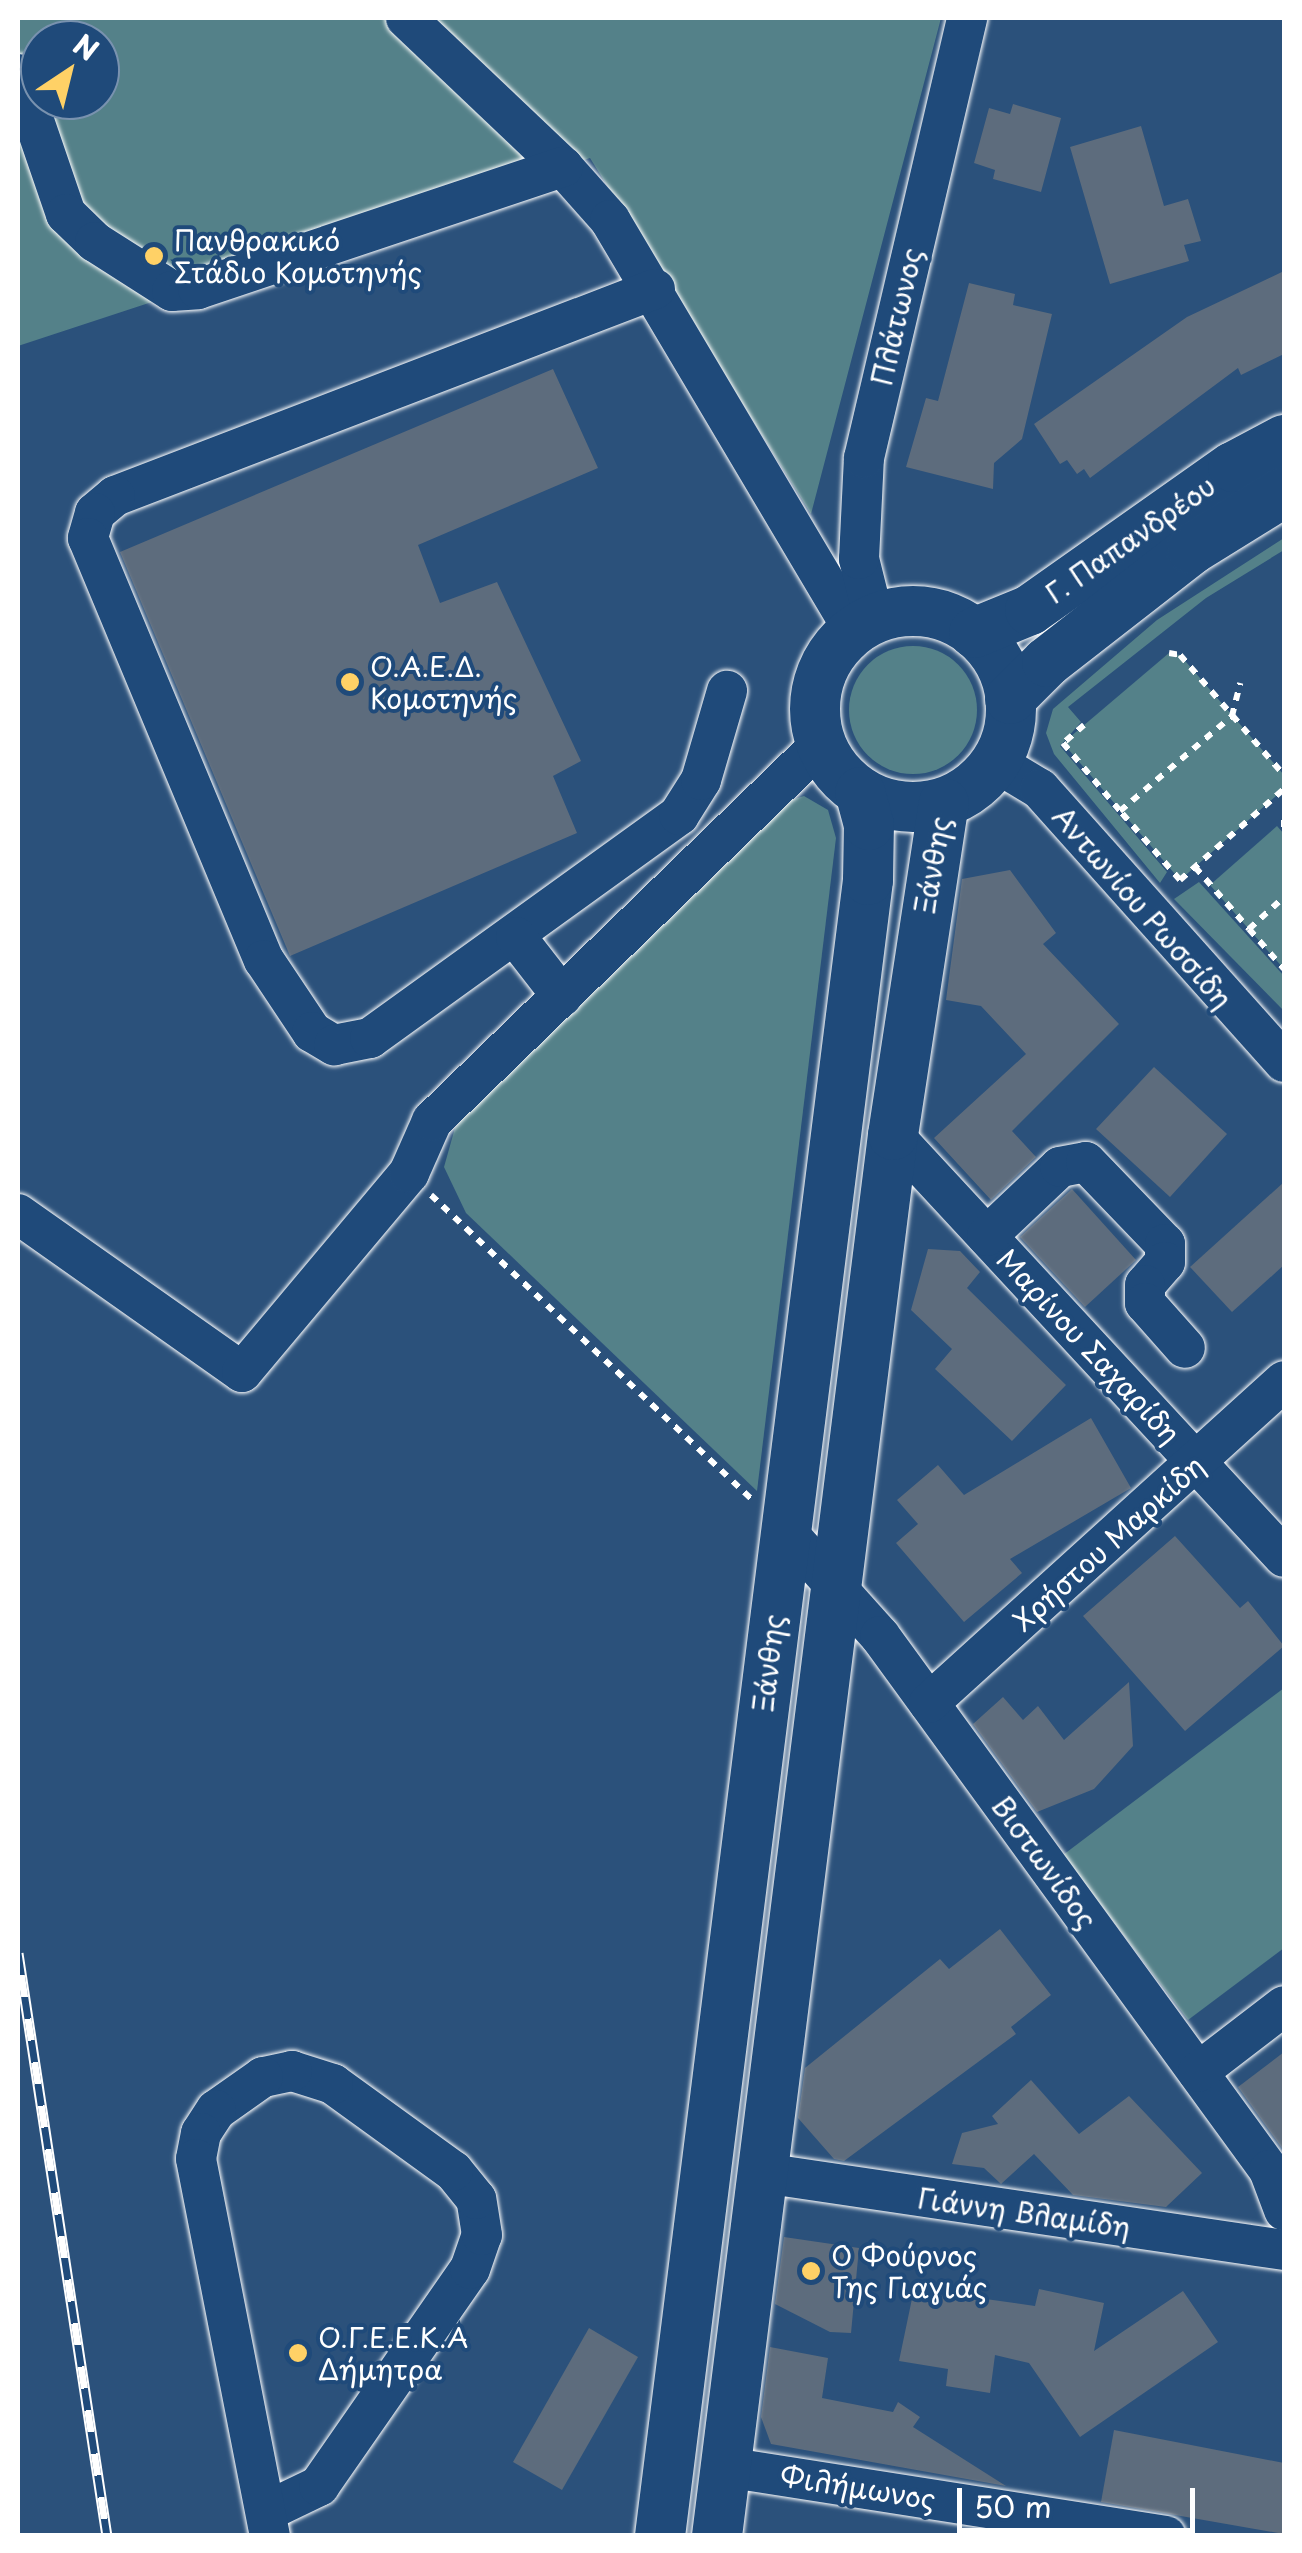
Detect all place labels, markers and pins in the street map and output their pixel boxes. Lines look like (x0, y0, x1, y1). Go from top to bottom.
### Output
place label: Πανθρακικό Στάδιο Κομοτηνής (174, 223, 421, 289)
marker: Πανθρακικό Στάδιο Κομοτηνής (143, 245, 165, 267)
place label: Ο.Α.Ε.Δ. Κομοτηνής (370, 649, 517, 715)
marker: Ο.Α.Ε.Δ. Κομοτηνής (339, 671, 361, 693)
place label: Ο Φούρνος Της Γιαγιάς (831, 2238, 989, 2304)
marker: Ο Φούρνος Της Γιαγιάς (800, 2260, 822, 2282)
place label: Ο.Γ.Ε.Ε.Κ.Α Δήμητρα (318, 2320, 468, 2386)
marker: Ο.Γ.Ε.Ε.Κ.Α Δήμητρα (287, 2342, 309, 2364)

